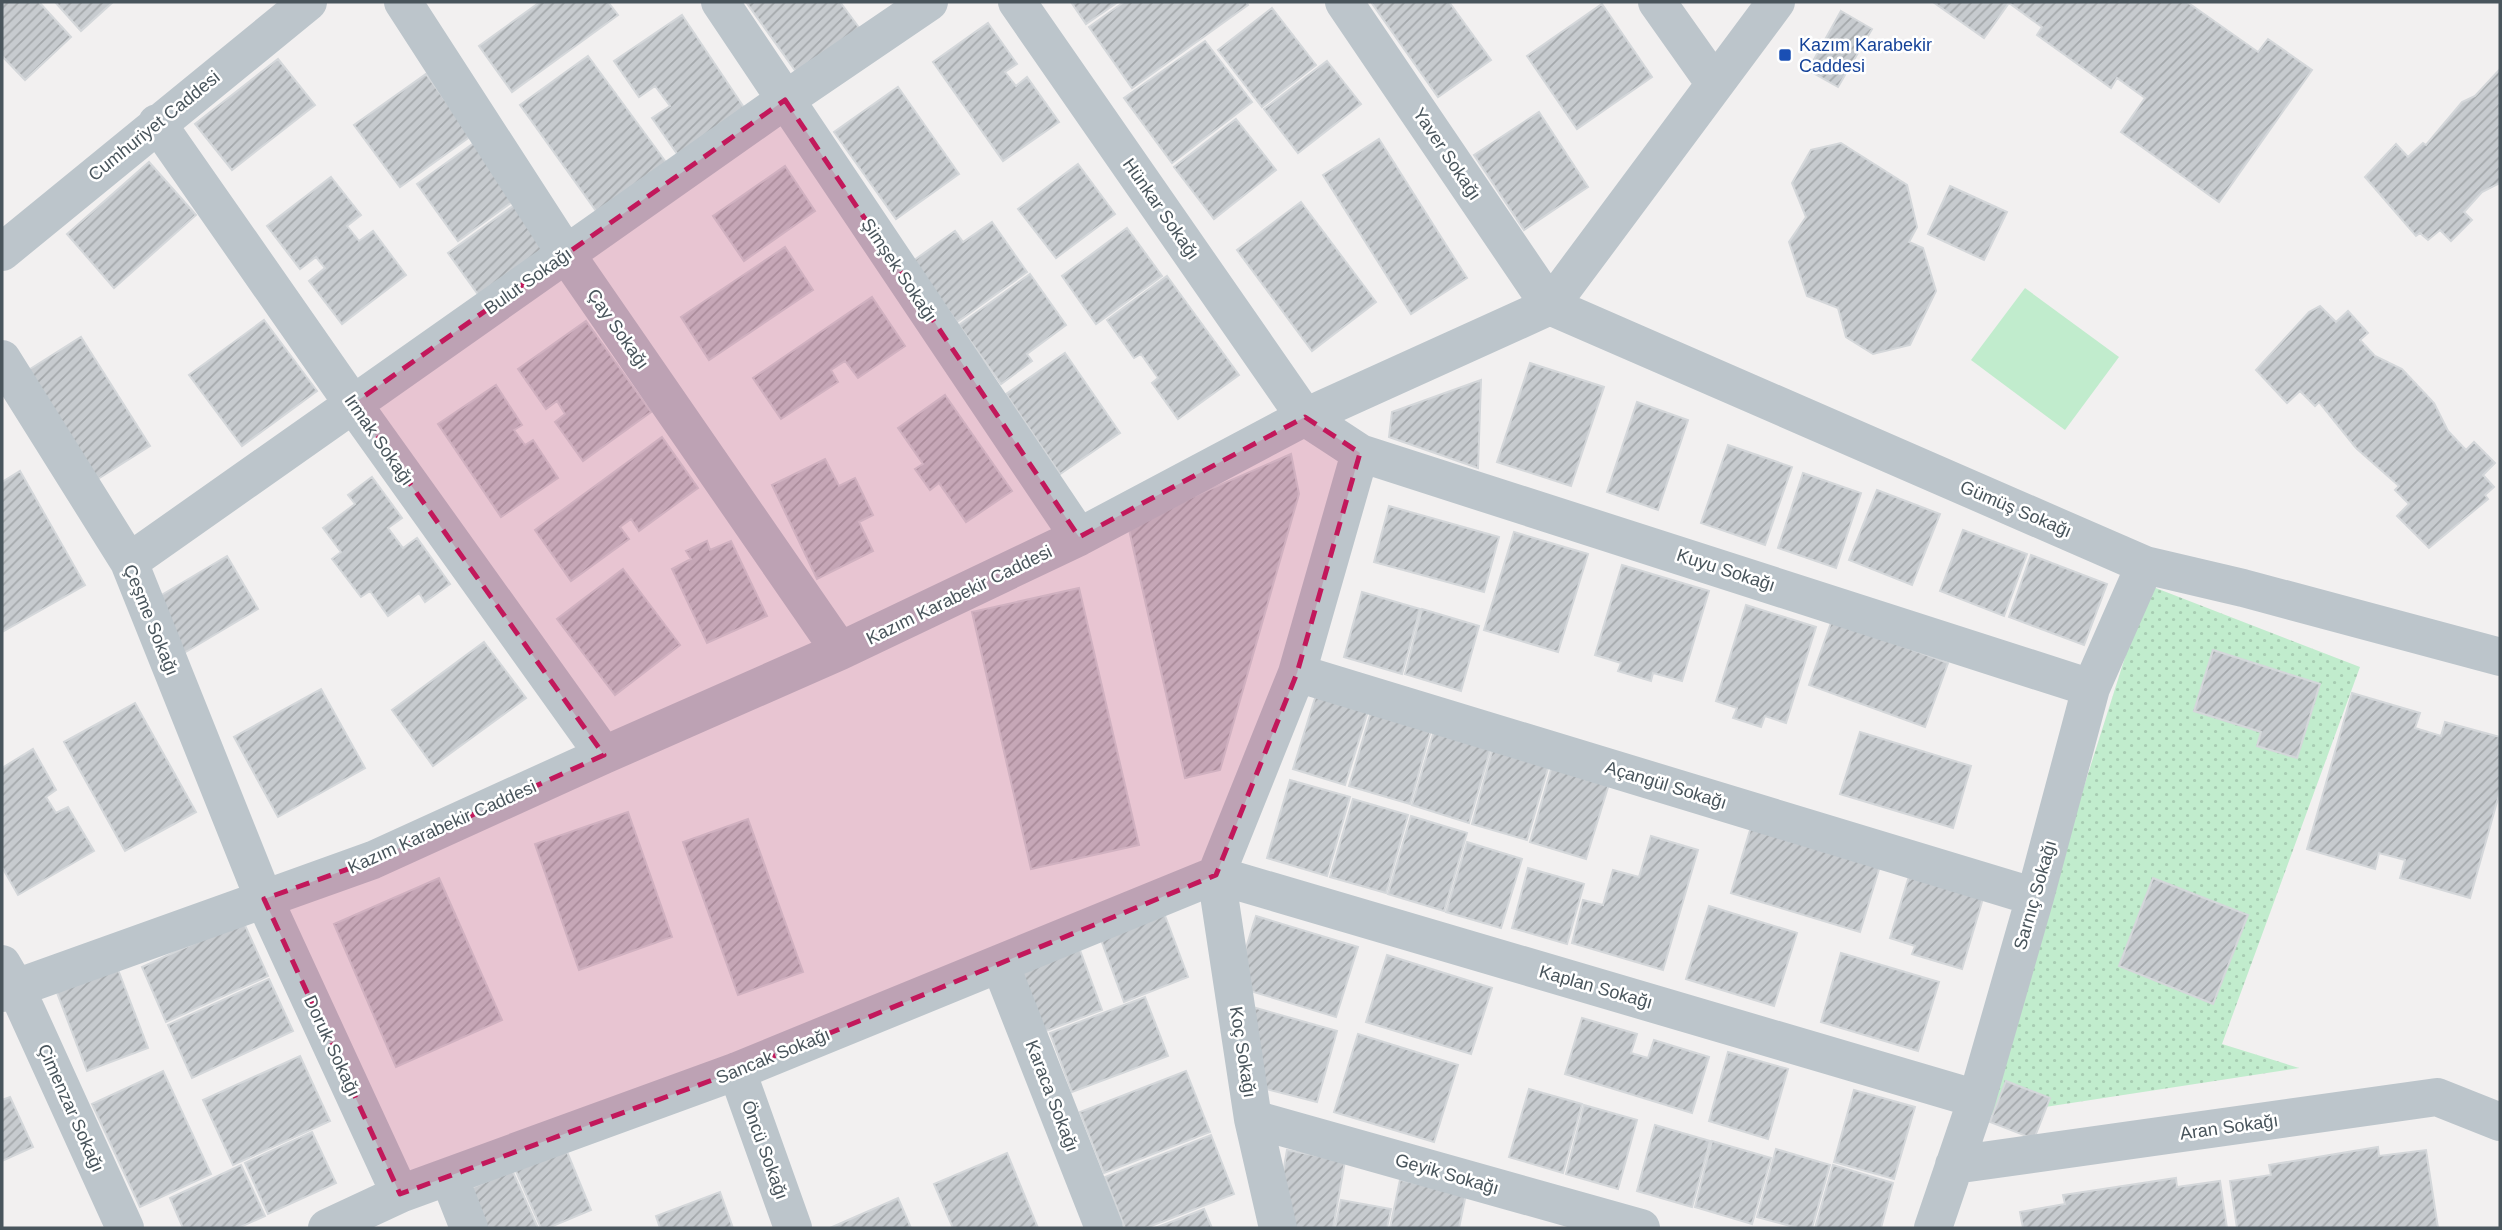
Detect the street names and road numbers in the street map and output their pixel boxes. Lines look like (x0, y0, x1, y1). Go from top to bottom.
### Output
street label: Cumhuriyet Caddesi (84, 67, 224, 185)
street label: Yaver Sokağı (1409, 104, 1485, 204)
street label: Hünkar Sokağı (1119, 154, 1203, 264)
street label: Şimşek Sokağı (857, 215, 941, 325)
street label: Bulut Sokağı (480, 244, 576, 318)
street label: Çay Sokağı (583, 285, 653, 373)
street label: Irmak Sokağı (340, 391, 418, 489)
street label: Gümüş Sokağı (1957, 477, 2075, 541)
street label: Kazım Karabekir Caddesi (863, 541, 1055, 649)
street label: Kuyu Sokağı (1674, 545, 1778, 595)
street label: Çeşme Sokağı (120, 562, 182, 678)
street label: Açangül Sokağı (1603, 757, 1729, 813)
street label: Kazım Karabekir Caddesi (345, 776, 539, 878)
street label: Sarnıç Sokağı (2010, 838, 2060, 952)
street label: Kaplan Sokağı (1537, 961, 1655, 1013)
street label: Doruk Sokağı (300, 992, 364, 1100)
street label: Koç Sokağı (1226, 1005, 1260, 1099)
street label: Sancak Sokağı (713, 1024, 833, 1088)
street label: Karaca Sokağı (1022, 1037, 1082, 1155)
street label: Çimenzar Sokağı (34, 1041, 108, 1175)
street label: Öncü Sokağı (738, 1098, 792, 1202)
street label: Aran Sokağı (2179, 1110, 2279, 1144)
street label: Geyik Sokağı (1393, 1150, 1501, 1198)

